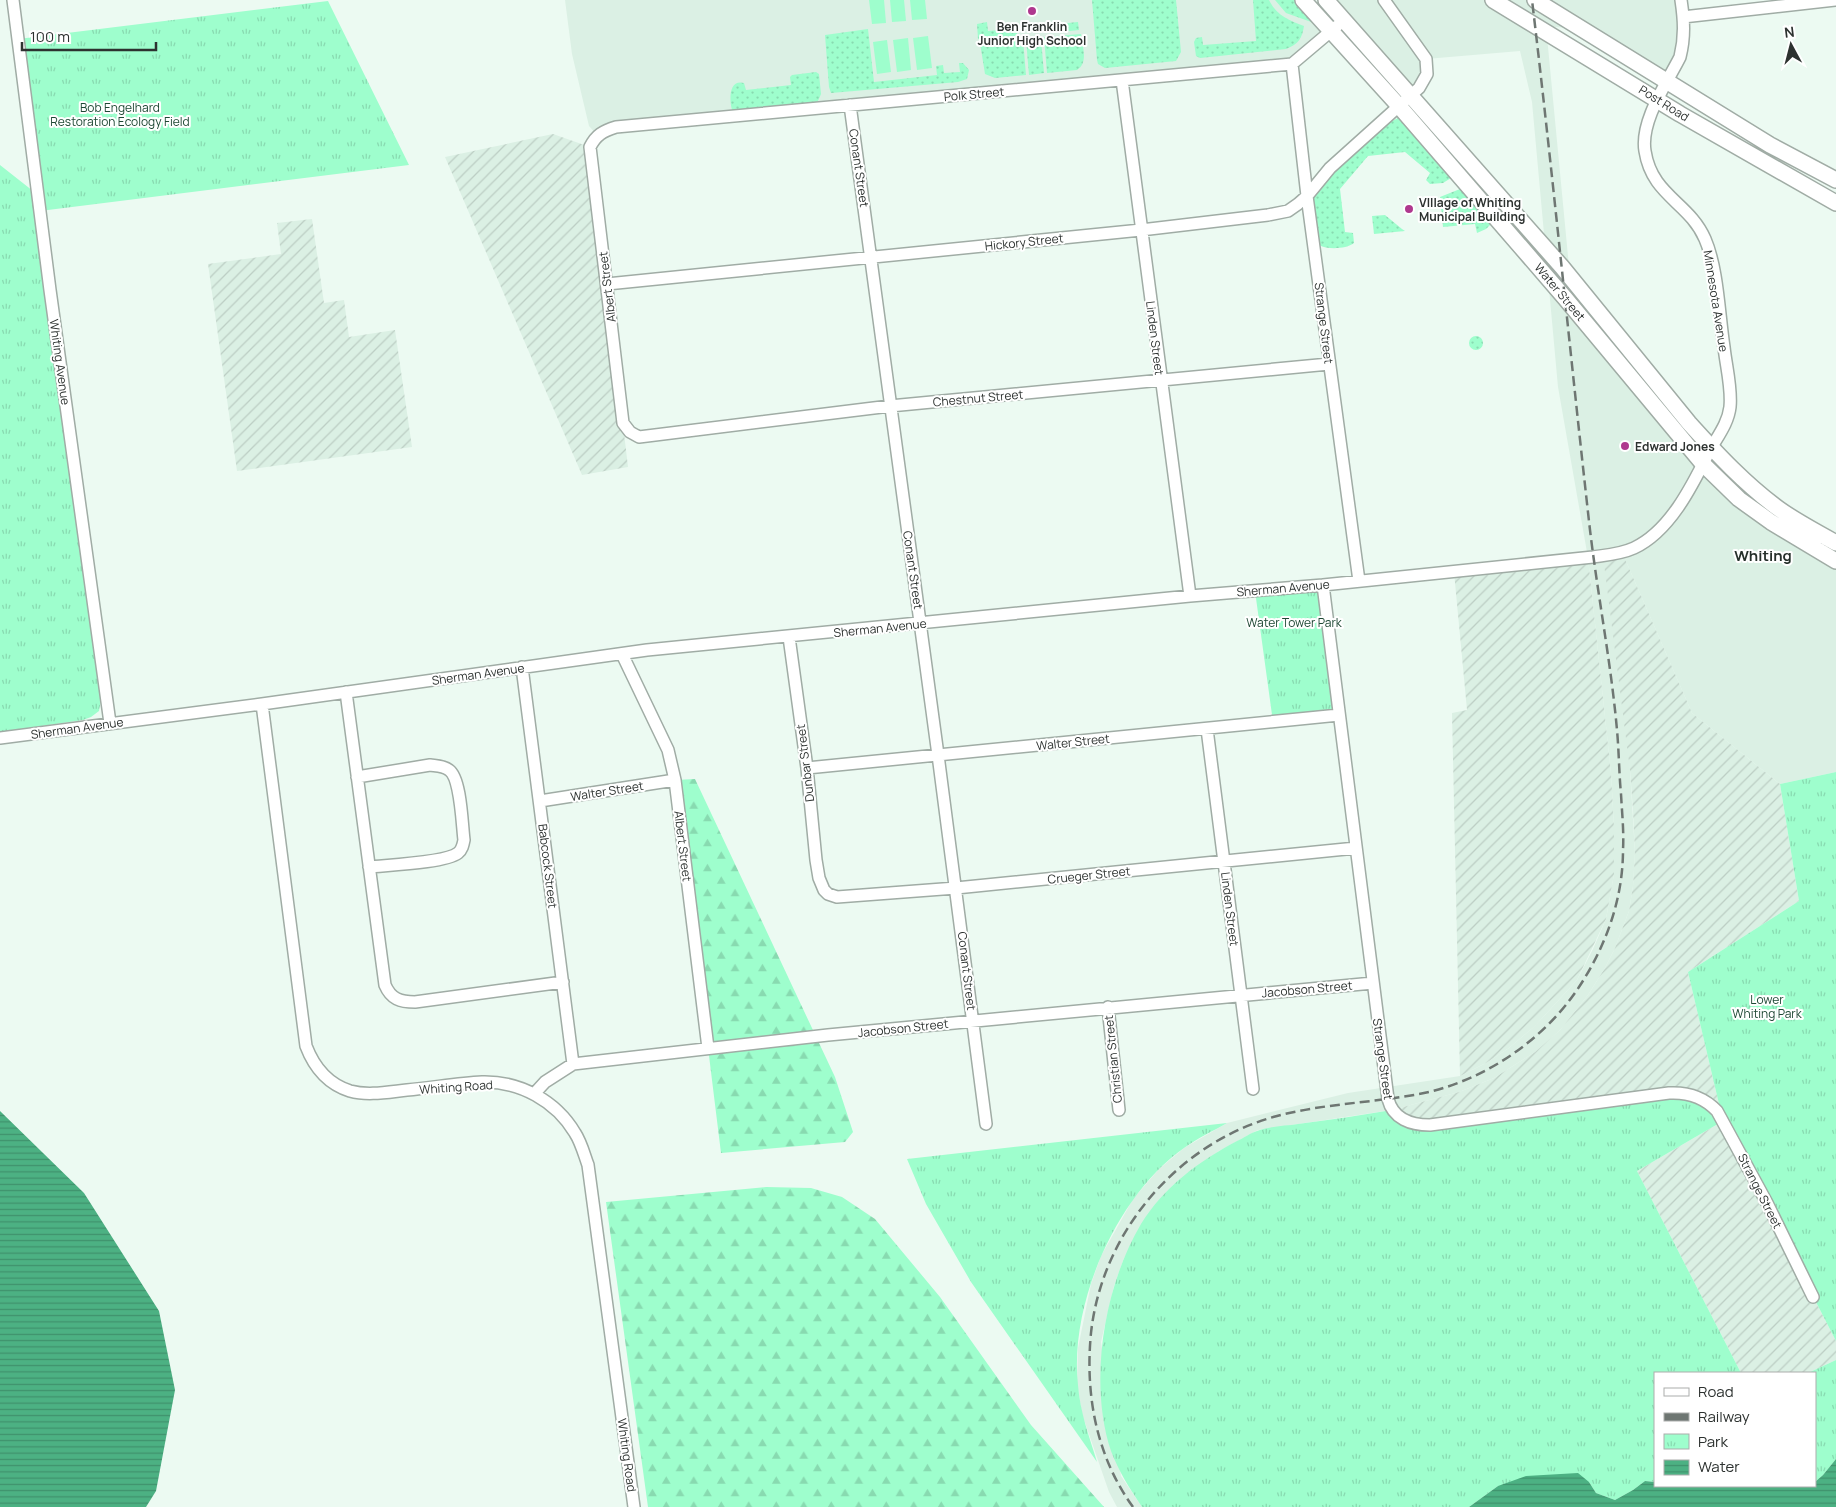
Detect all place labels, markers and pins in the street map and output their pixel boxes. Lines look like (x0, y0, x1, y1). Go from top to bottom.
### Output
marker: Ben Franklin Junior High School (1026, 5, 1038, 17)
place label: Ben Franklin Junior High School (978, 18, 1086, 49)
place label: VIllage of Whiting Municipal Building (1419, 194, 1525, 225)
marker: VIllage of Whiting Municipal Building (1403, 203, 1415, 215)
place label: Edward Jones (1635, 438, 1715, 455)
marker: Edward Jones (1619, 440, 1631, 452)

